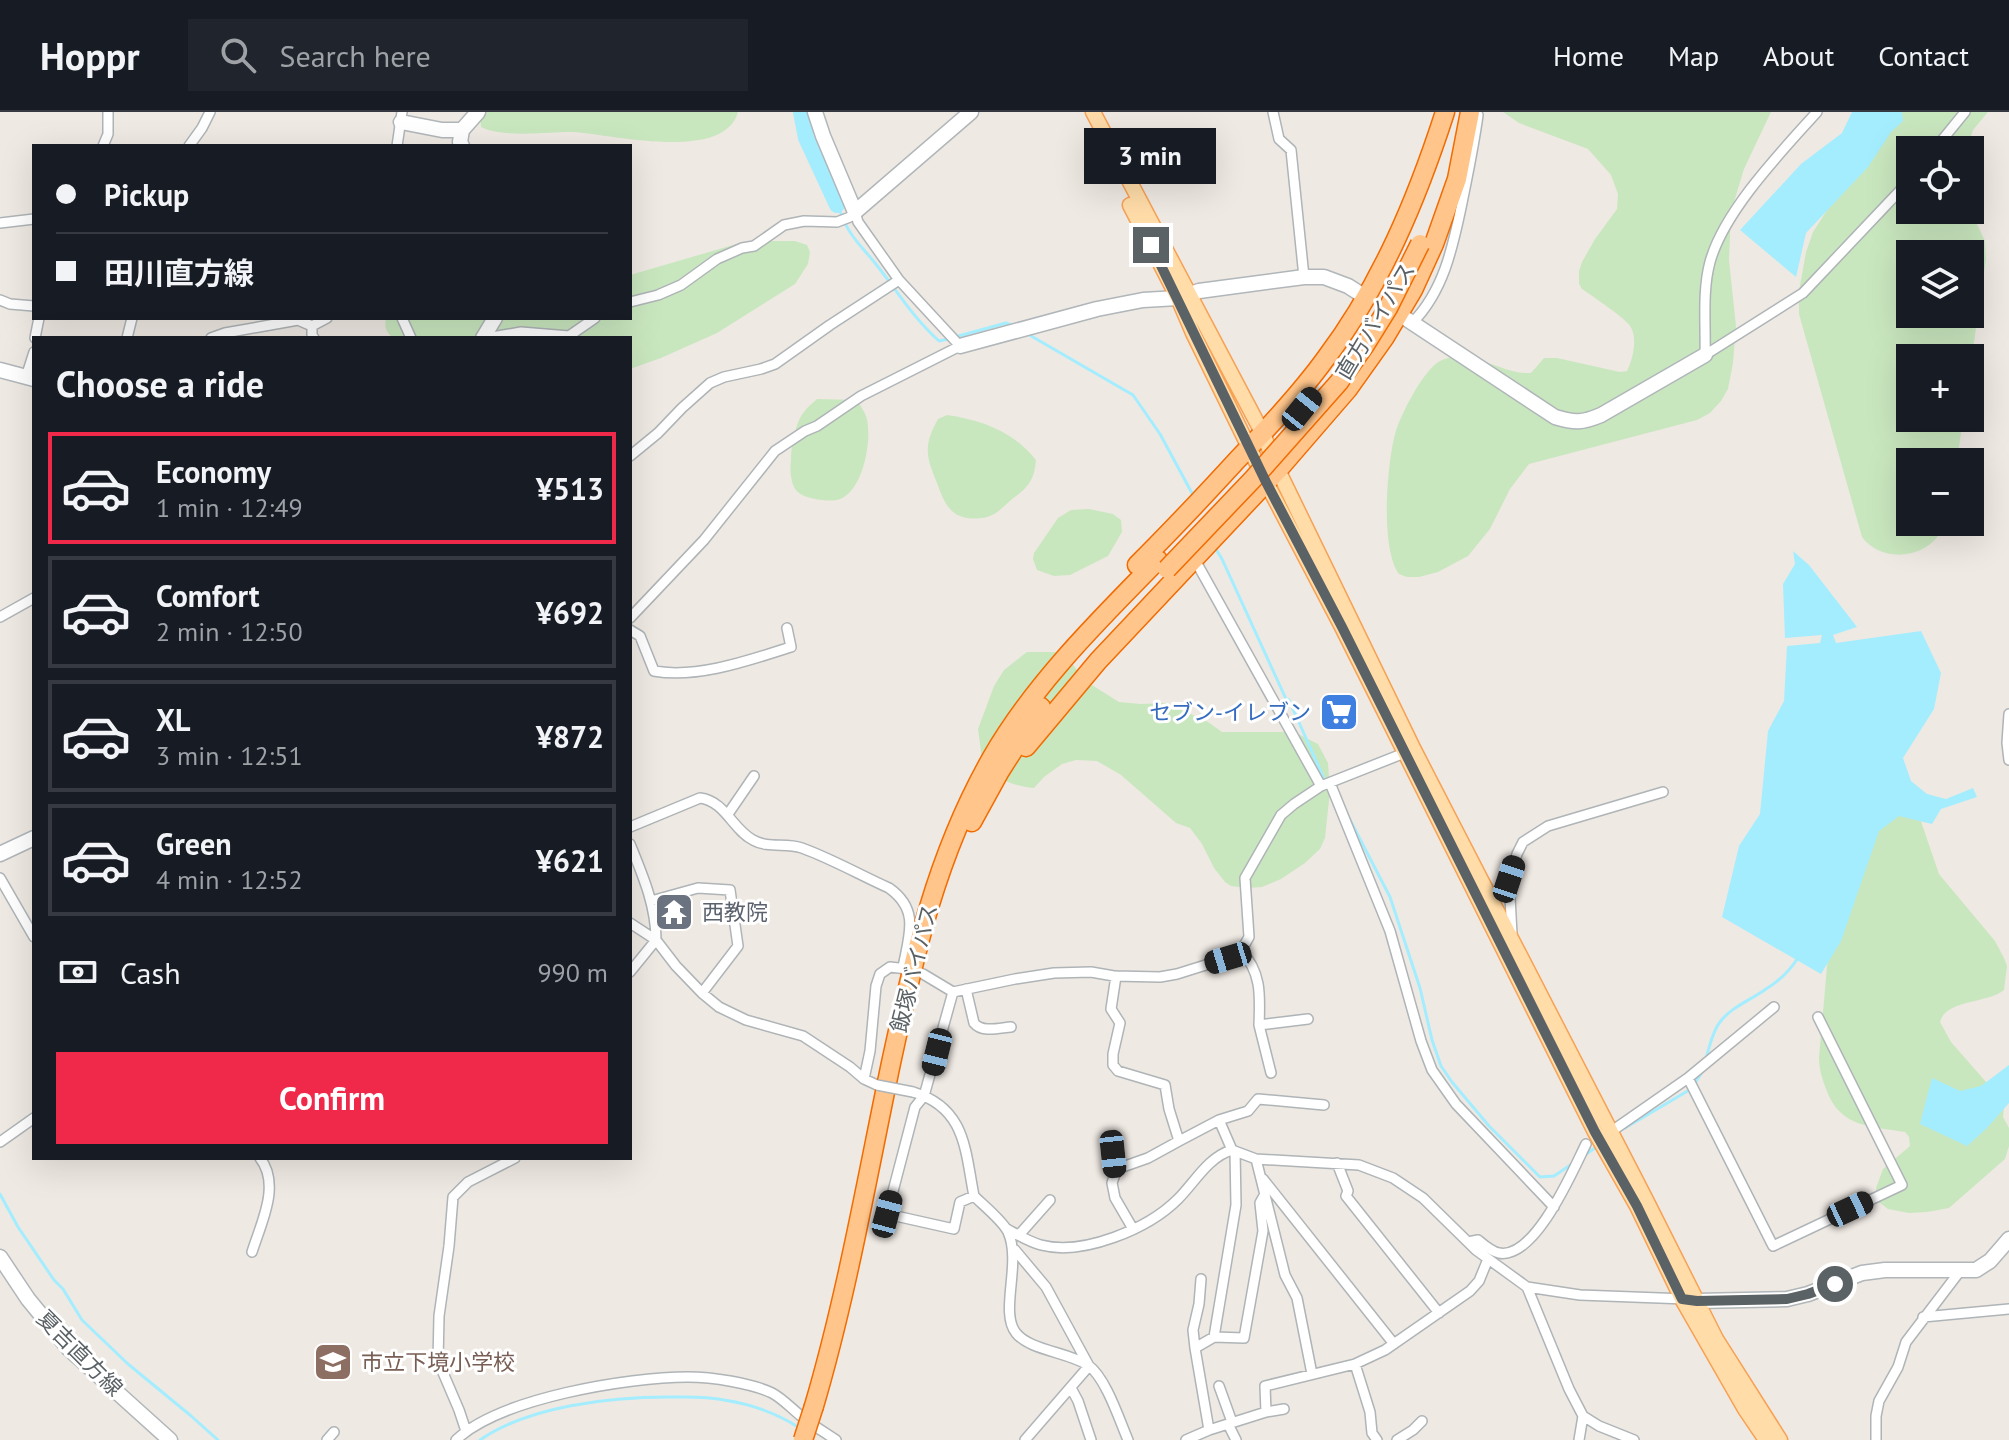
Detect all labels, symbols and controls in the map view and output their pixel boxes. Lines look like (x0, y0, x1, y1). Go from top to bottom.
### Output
search box (188, 19, 748, 91)
text: Hoppr (40, 31, 140, 80)
icon: search (216, 33, 260, 77)
text: Search here (280, 36, 431, 75)
text: Home (1553, 37, 1624, 74)
text: Map (1668, 37, 1719, 74)
text: About (1763, 37, 1834, 74)
text: Contact (1878, 37, 1969, 74)
callout: 3 min (1085, 129, 1217, 185)
map controls (1896, 136, 1984, 536)
button: locate (1896, 136, 1984, 224)
text: 3 min (1118, 139, 1182, 172)
text: Pickup (104, 175, 189, 214)
route end (1133, 227, 1169, 263)
button: layers (1896, 240, 1984, 328)
text: 田川直方線 (104, 253, 254, 292)
street label: 直方バイパス (1329, 257, 1421, 385)
button: + (1896, 344, 1984, 432)
text: Choose a ride (56, 360, 264, 407)
car (1278, 383, 1326, 435)
button: − (1896, 448, 1984, 536)
icon: car (60, 452, 132, 524)
text: Economy (156, 452, 271, 491)
text: ¥513 (536, 469, 604, 508)
text: 1 min · 12:49 (156, 491, 303, 524)
icon: car (60, 576, 132, 648)
text: Comfort (156, 576, 259, 615)
text: ¥692 (536, 593, 604, 632)
text: 2 min · 12:50 (156, 615, 303, 648)
supermarket icon: セブン-イレブン (1318, 691, 1360, 733)
place label: セブン-イレブン (1149, 698, 1311, 726)
icon: car (60, 700, 132, 772)
text: XL (156, 700, 190, 739)
text: ¥872 (536, 717, 604, 756)
text: 3 min · 12:51 (156, 739, 303, 772)
icon: car (60, 824, 132, 896)
text: Green (156, 824, 231, 863)
text: ¥621 (536, 841, 604, 880)
car (1490, 852, 1528, 906)
text: 4 min · 12:52 (156, 863, 303, 896)
temple icon: 西教院 (653, 891, 695, 933)
place label: 西教院 (702, 898, 768, 926)
street label: 飯塚バイパス (885, 901, 943, 1035)
car (1202, 940, 1254, 976)
icon: cash (56, 950, 100, 994)
text: Cash (120, 953, 181, 992)
text: 990 m (537, 956, 608, 989)
car (920, 1026, 954, 1078)
button: Confirm (56, 1052, 608, 1144)
car (1099, 1129, 1127, 1179)
car (869, 1188, 905, 1240)
car (1823, 1188, 1877, 1230)
route start (1817, 1266, 1853, 1302)
street label: 夏吉直方線 (31, 1304, 129, 1402)
school or university icon: 市立下境小学校 (312, 1341, 354, 1383)
place label: 市立下境小学校 (361, 1348, 515, 1376)

